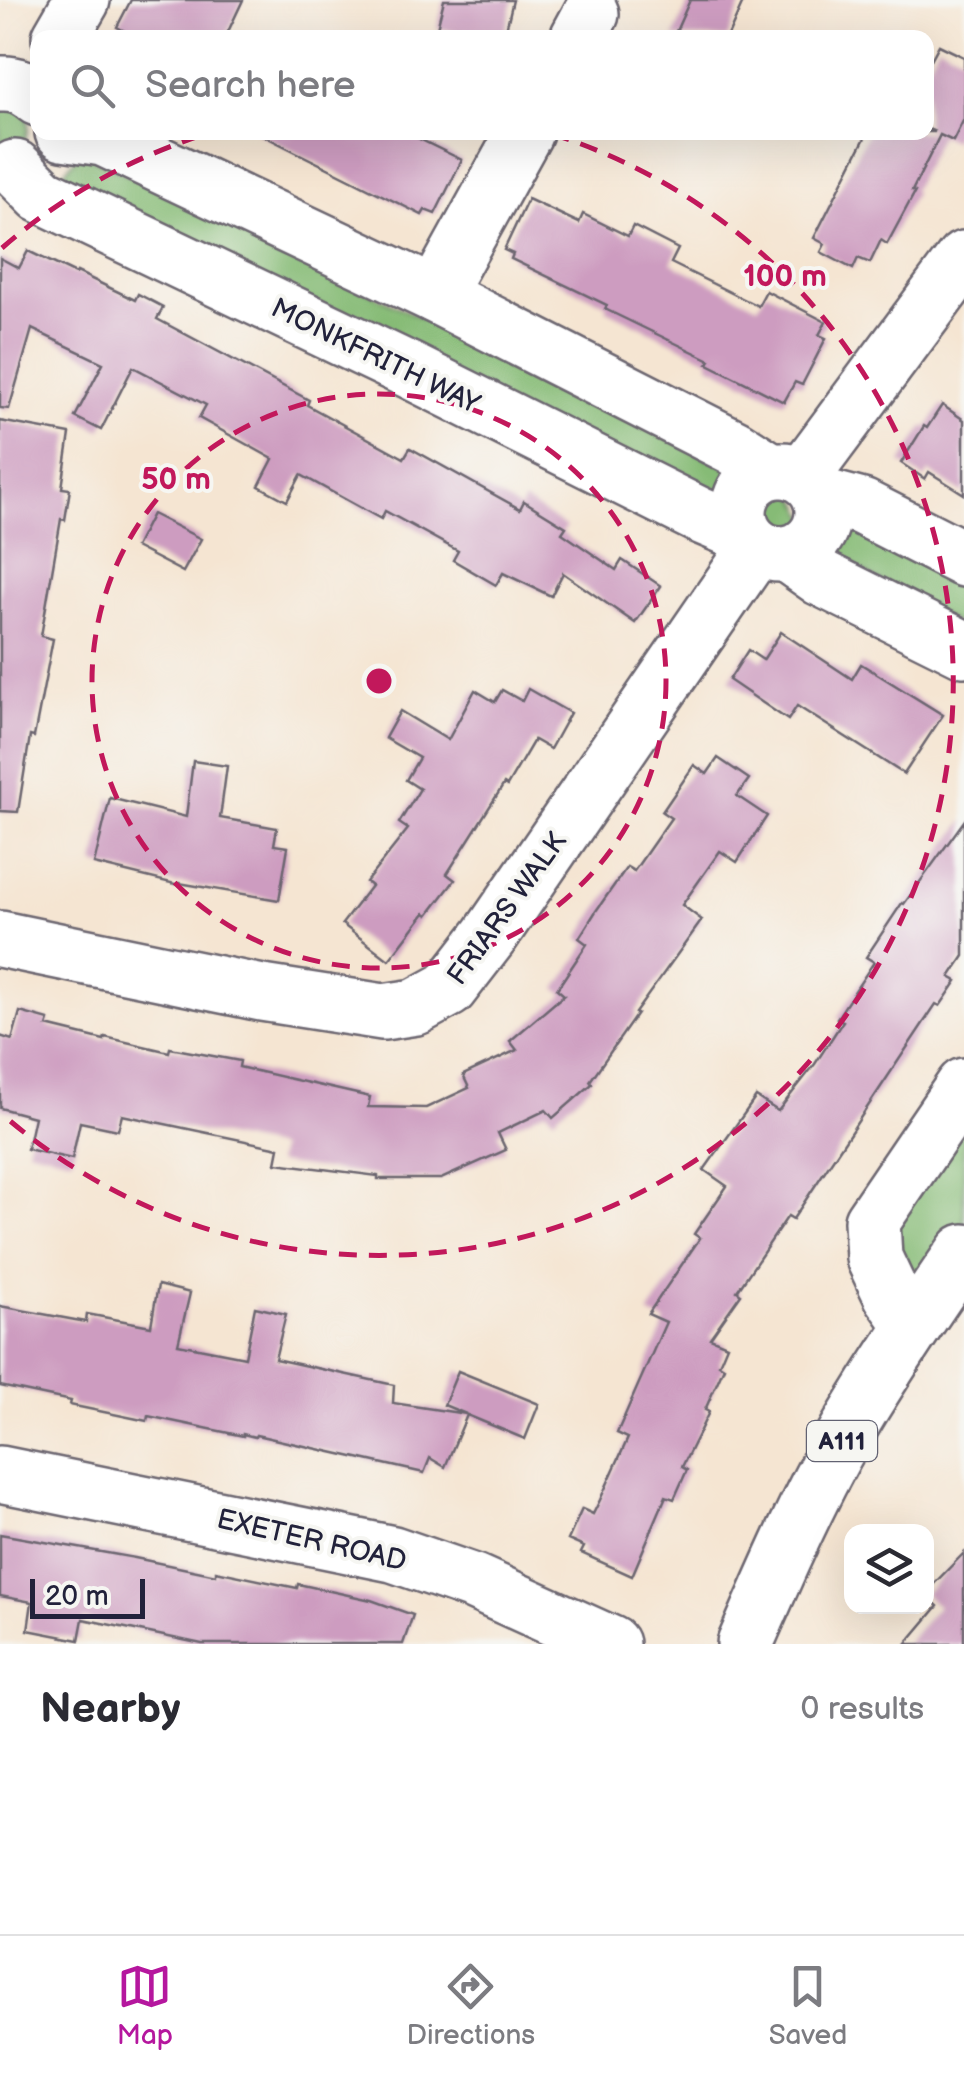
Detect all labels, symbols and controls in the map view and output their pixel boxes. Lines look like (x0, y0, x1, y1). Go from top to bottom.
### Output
search box (30, 30, 934, 140)
icon: search (65, 58, 120, 113)
text: Search here (145, 63, 356, 108)
text: 100 m (743, 259, 827, 295)
street label: MONKFRITH WAY (266, 292, 486, 421)
text: 50 m (141, 462, 211, 498)
centre of rings (361, 663, 397, 699)
street label: FRIARS WALK (441, 825, 574, 992)
road number: A111 (807, 1421, 877, 1461)
street label: EXETER ROAD (214, 1503, 410, 1578)
map controls (844, 1524, 934, 1614)
button: layers (844, 1524, 934, 1614)
scale bar (30, 1574, 145, 1618)
text: 20 m (45, 1580, 109, 1613)
text: Nearby (40, 1684, 180, 1735)
text: 0 results (801, 1690, 924, 1729)
tab: Map (117, 1959, 173, 2052)
tab: Directions (406, 1959, 535, 2052)
tab: Saved (769, 1959, 847, 2052)

